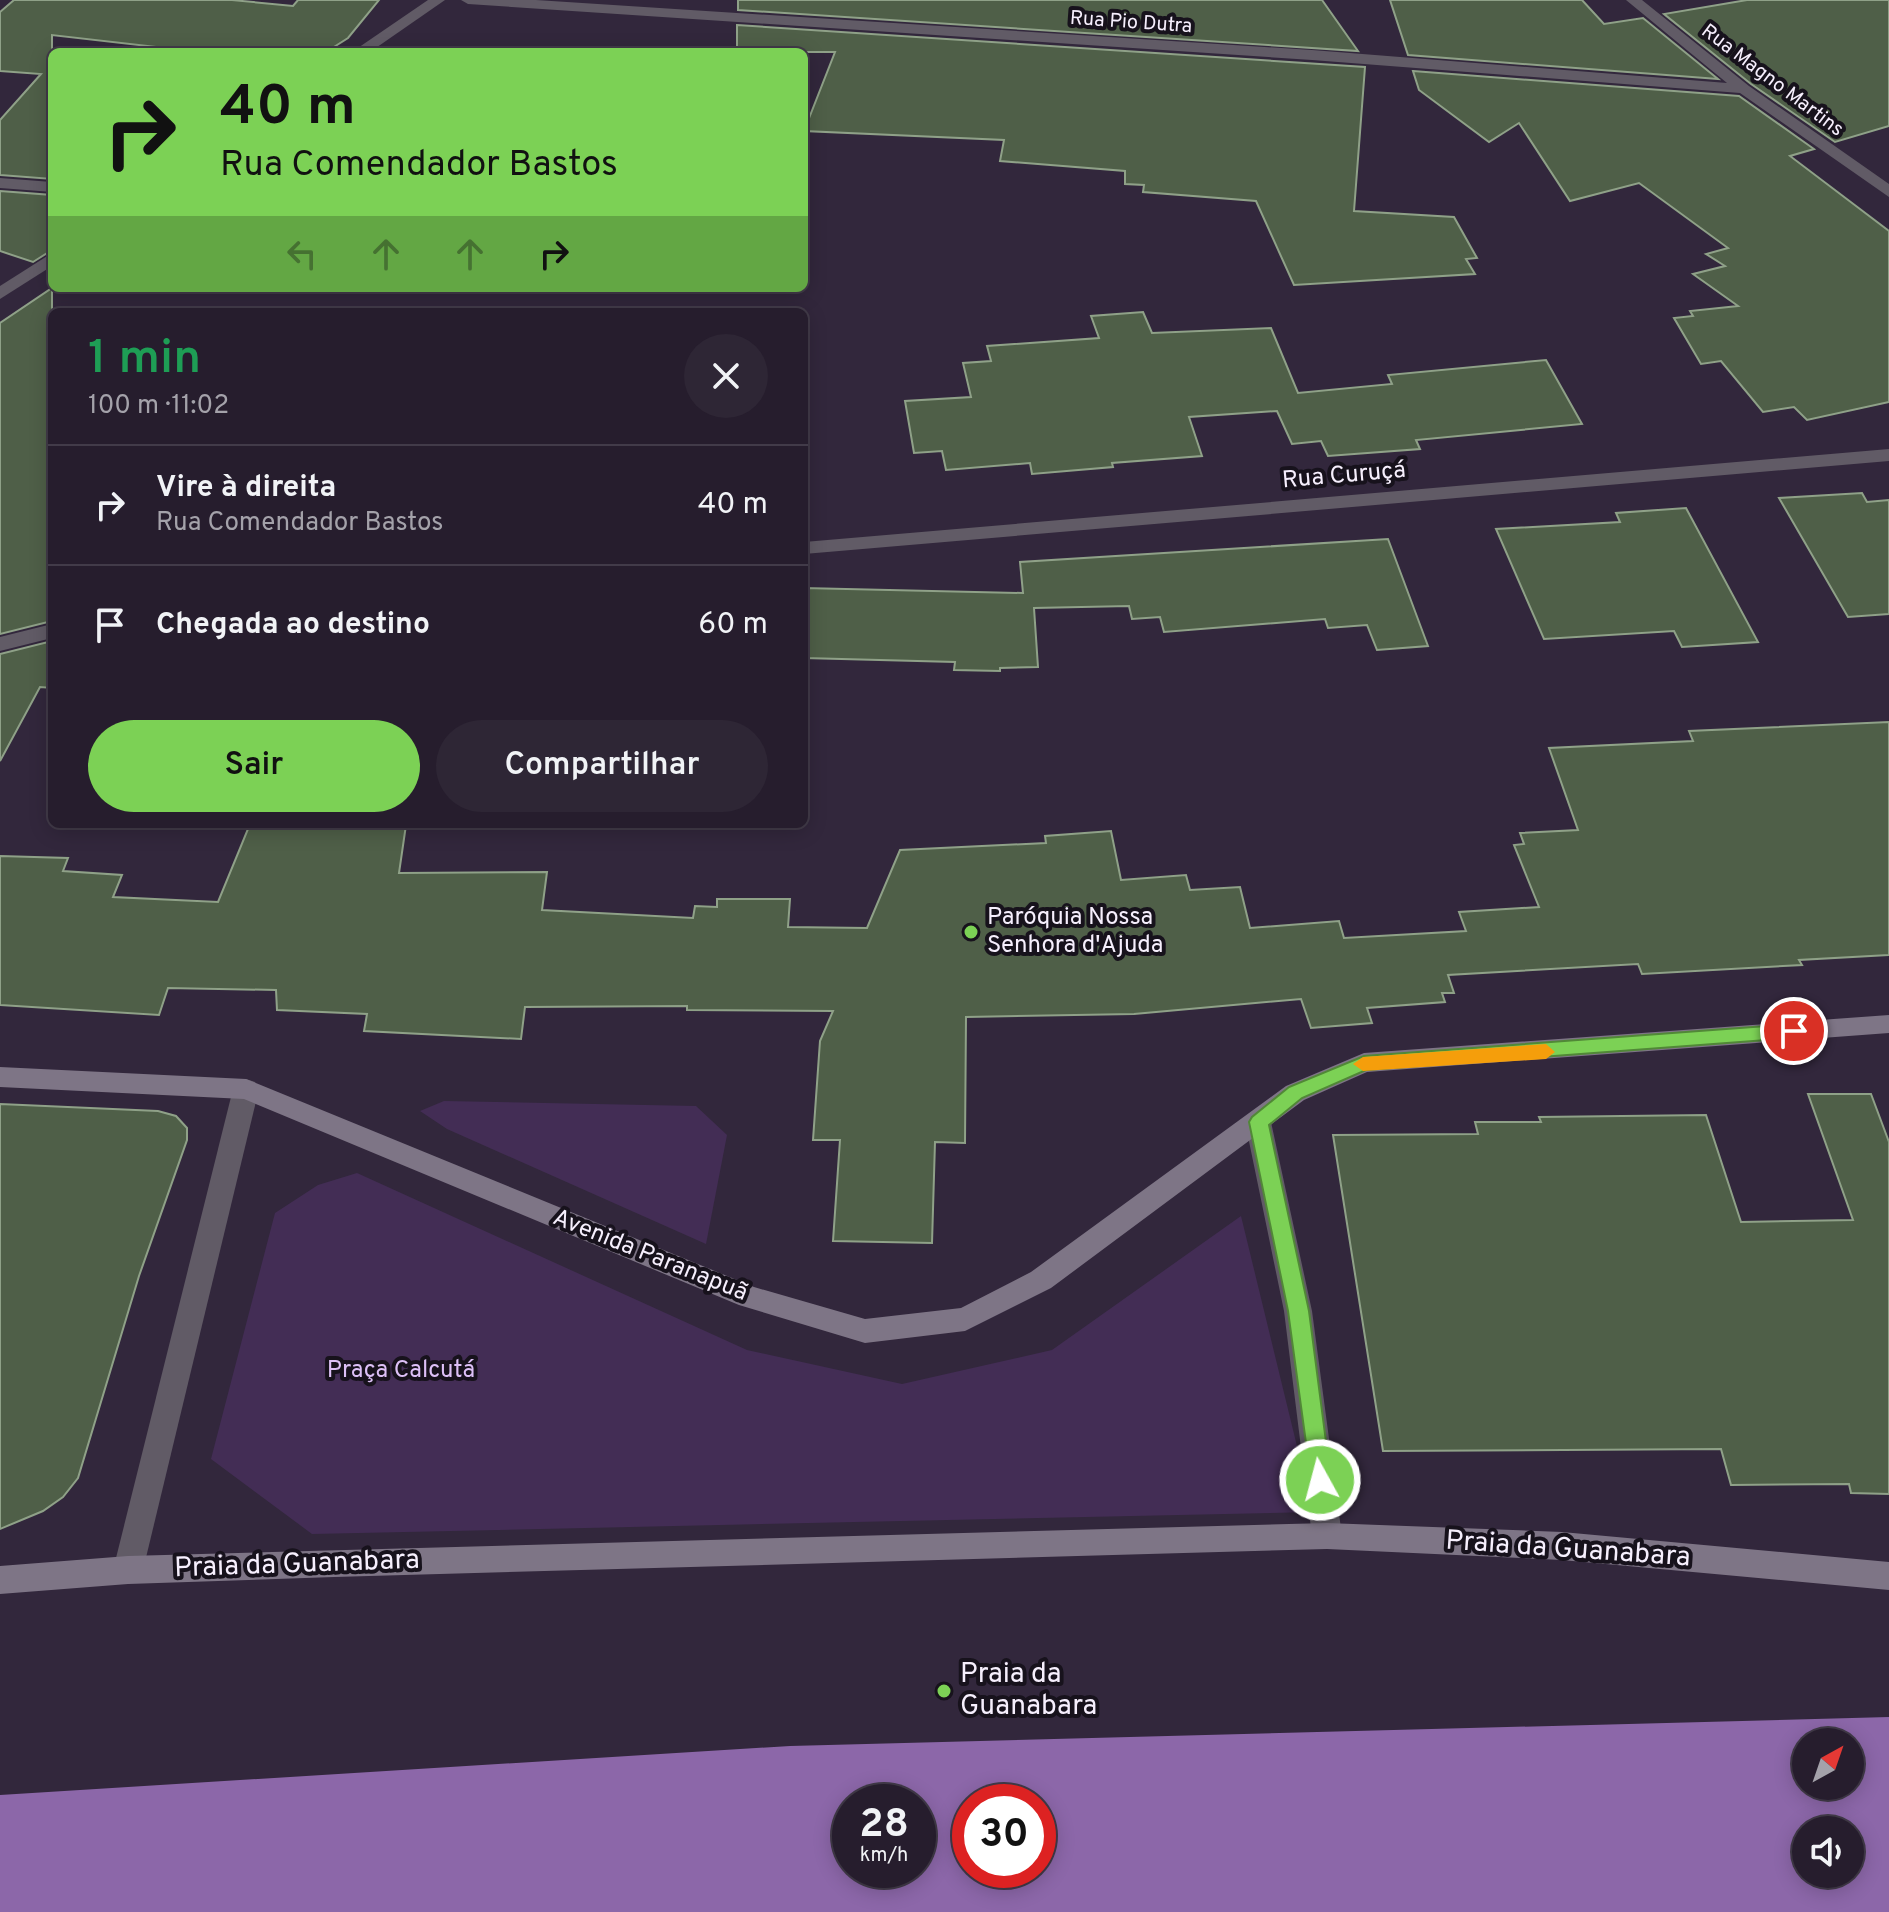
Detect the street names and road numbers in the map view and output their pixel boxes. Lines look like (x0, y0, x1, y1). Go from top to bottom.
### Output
street label: Rua Pio Dutra (1069, 6, 1193, 40)
street label: Rua Magno Martins (1696, 19, 1848, 143)
street label: Rua Curuçá (1281, 456, 1407, 496)
street label: Avenida Paranapuã (548, 1203, 752, 1309)
street label: Praia da Guanabara (1444, 1523, 1692, 1577)
street label: Praia da Guanabara (174, 1543, 420, 1587)

